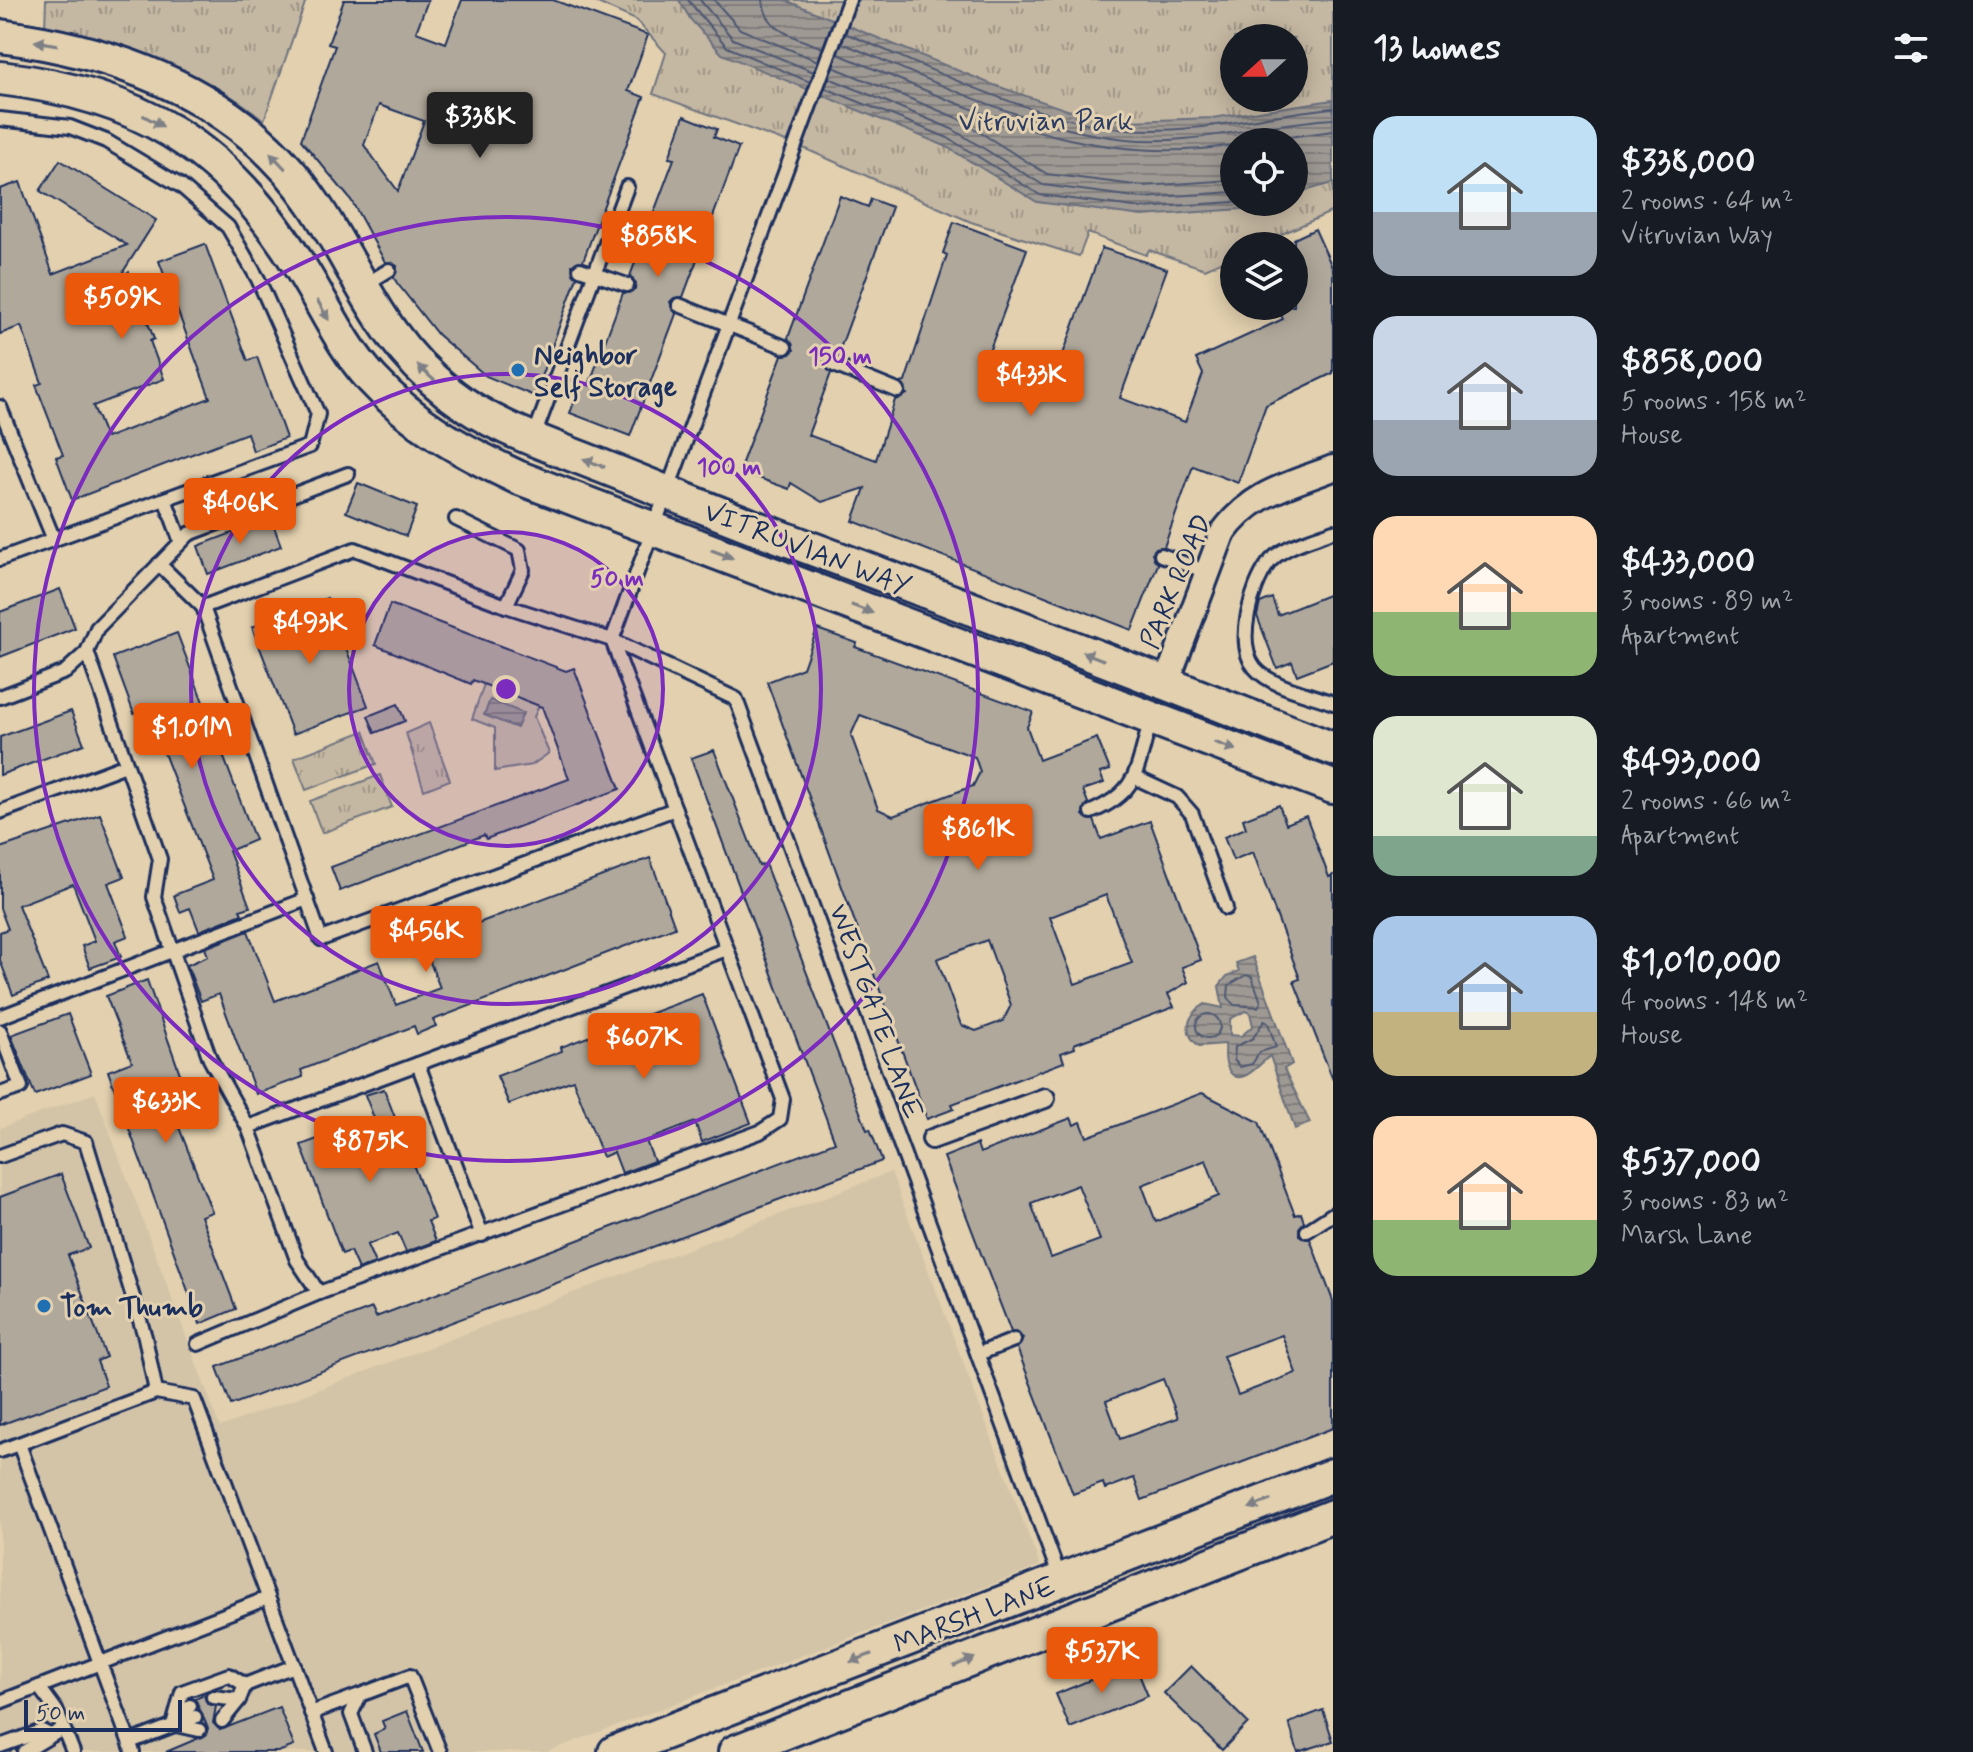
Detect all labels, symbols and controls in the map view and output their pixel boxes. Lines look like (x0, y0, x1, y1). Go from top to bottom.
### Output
north arrow (1220, 24, 1308, 112)
map controls (1220, 24, 1308, 320)
text: 13 homes (1373, 26, 1501, 71)
icon: filters (1889, 26, 1933, 70)
one-way arrow (33, 36, 58, 49)
pin: $338K (424, 92, 536, 160)
text: $338K (445, 101, 515, 135)
park label: Vitruvian Park (958, 104, 1134, 141)
one-way arrow (142, 113, 164, 127)
button: locate (1220, 128, 1308, 216)
text: $338,000 (1621, 140, 1755, 185)
icon: home (1437, 148, 1533, 244)
one-way arrow (269, 152, 287, 171)
text: 2 rooms · 64 m² (1621, 185, 1793, 219)
pin: $858K (602, 211, 714, 279)
text: Vitruvian Way (1621, 219, 1773, 253)
text: $858K (620, 220, 696, 254)
button: layers (1220, 232, 1308, 320)
pin: $509K (66, 273, 178, 341)
text: $509K (83, 282, 161, 316)
one-way arrow (316, 299, 330, 322)
place label: Neighbor Self Storage (534, 338, 677, 408)
text: $858,000 (1621, 340, 1763, 385)
text: 150 m (808, 342, 872, 373)
icon: home (1437, 348, 1533, 444)
pin: $433K (975, 350, 1087, 418)
text: $433K (996, 359, 1066, 393)
marker: Neighbor Self Storage (509, 361, 527, 379)
one-way arrow (417, 364, 436, 382)
text: 5 rooms · 158 m² (1621, 385, 1807, 419)
text: House (1621, 419, 1682, 453)
text: 100 m (697, 453, 761, 484)
one-way arrow (582, 456, 606, 469)
pin: $406K (184, 478, 296, 546)
text: $406K (202, 487, 278, 521)
street label: VITRUVIAN WAY (698, 494, 916, 607)
street label: PARK ROAD (1132, 509, 1222, 655)
text: $433,000 (1621, 540, 1755, 585)
one-way arrow (710, 548, 734, 561)
icon: home (1437, 548, 1533, 644)
text: 50 m (590, 564, 644, 595)
text: 3 rooms · 89 m² (1621, 585, 1793, 619)
pin: $493K (254, 598, 366, 666)
one-way arrow (850, 602, 874, 615)
text: $493K (273, 607, 347, 641)
text: Apartment (1621, 619, 1739, 653)
one-way arrow (1081, 649, 1105, 662)
centre of rings (492, 675, 520, 703)
pin: $1.01M (127, 703, 257, 771)
text: $1.01M (152, 712, 232, 746)
text: $493,000 (1621, 740, 1761, 785)
one-way arrow (1213, 741, 1237, 753)
icon: home (1437, 748, 1533, 844)
text: 2 rooms · 66 m² (1621, 785, 1792, 819)
pin: $861K (922, 804, 1034, 872)
text: $861K (942, 813, 1014, 847)
text: Apartment (1621, 819, 1739, 853)
street label: WESTGATE LANE (819, 899, 931, 1124)
pin: $456K (370, 906, 482, 974)
text: $456K (389, 915, 463, 949)
text: $1,010,000 (1621, 940, 1781, 985)
icon: home (1437, 948, 1533, 1044)
text: 4 rooms · 148 m² (1621, 985, 1808, 1019)
pin: $607K (588, 1013, 700, 1081)
text: House (1621, 1019, 1682, 1053)
text: $607K (606, 1022, 682, 1056)
pin: $633K (110, 1077, 222, 1145)
text: $633K (132, 1086, 200, 1120)
pin: $875K (314, 1116, 426, 1184)
text: $875K (332, 1125, 408, 1159)
text: $537,000 (1621, 1140, 1761, 1185)
icon: home (1437, 1148, 1533, 1244)
text: 3 rooms · 83 m² (1621, 1185, 1789, 1219)
text: Marsh Lane (1621, 1219, 1752, 1253)
place label: Tom Thumb (60, 1290, 203, 1327)
marker: Tom Thumb (35, 1297, 53, 1315)
one-way arrow (1248, 1497, 1272, 1510)
street label: MARSH LANE (889, 1569, 1061, 1664)
pin: $537K (1046, 1627, 1158, 1695)
text: $537K (1065, 1636, 1139, 1670)
one-way arrow (849, 1652, 873, 1665)
one-way arrow (952, 1655, 976, 1668)
scale bar (24, 1696, 182, 1732)
text: 50 m (36, 1700, 85, 1728)

